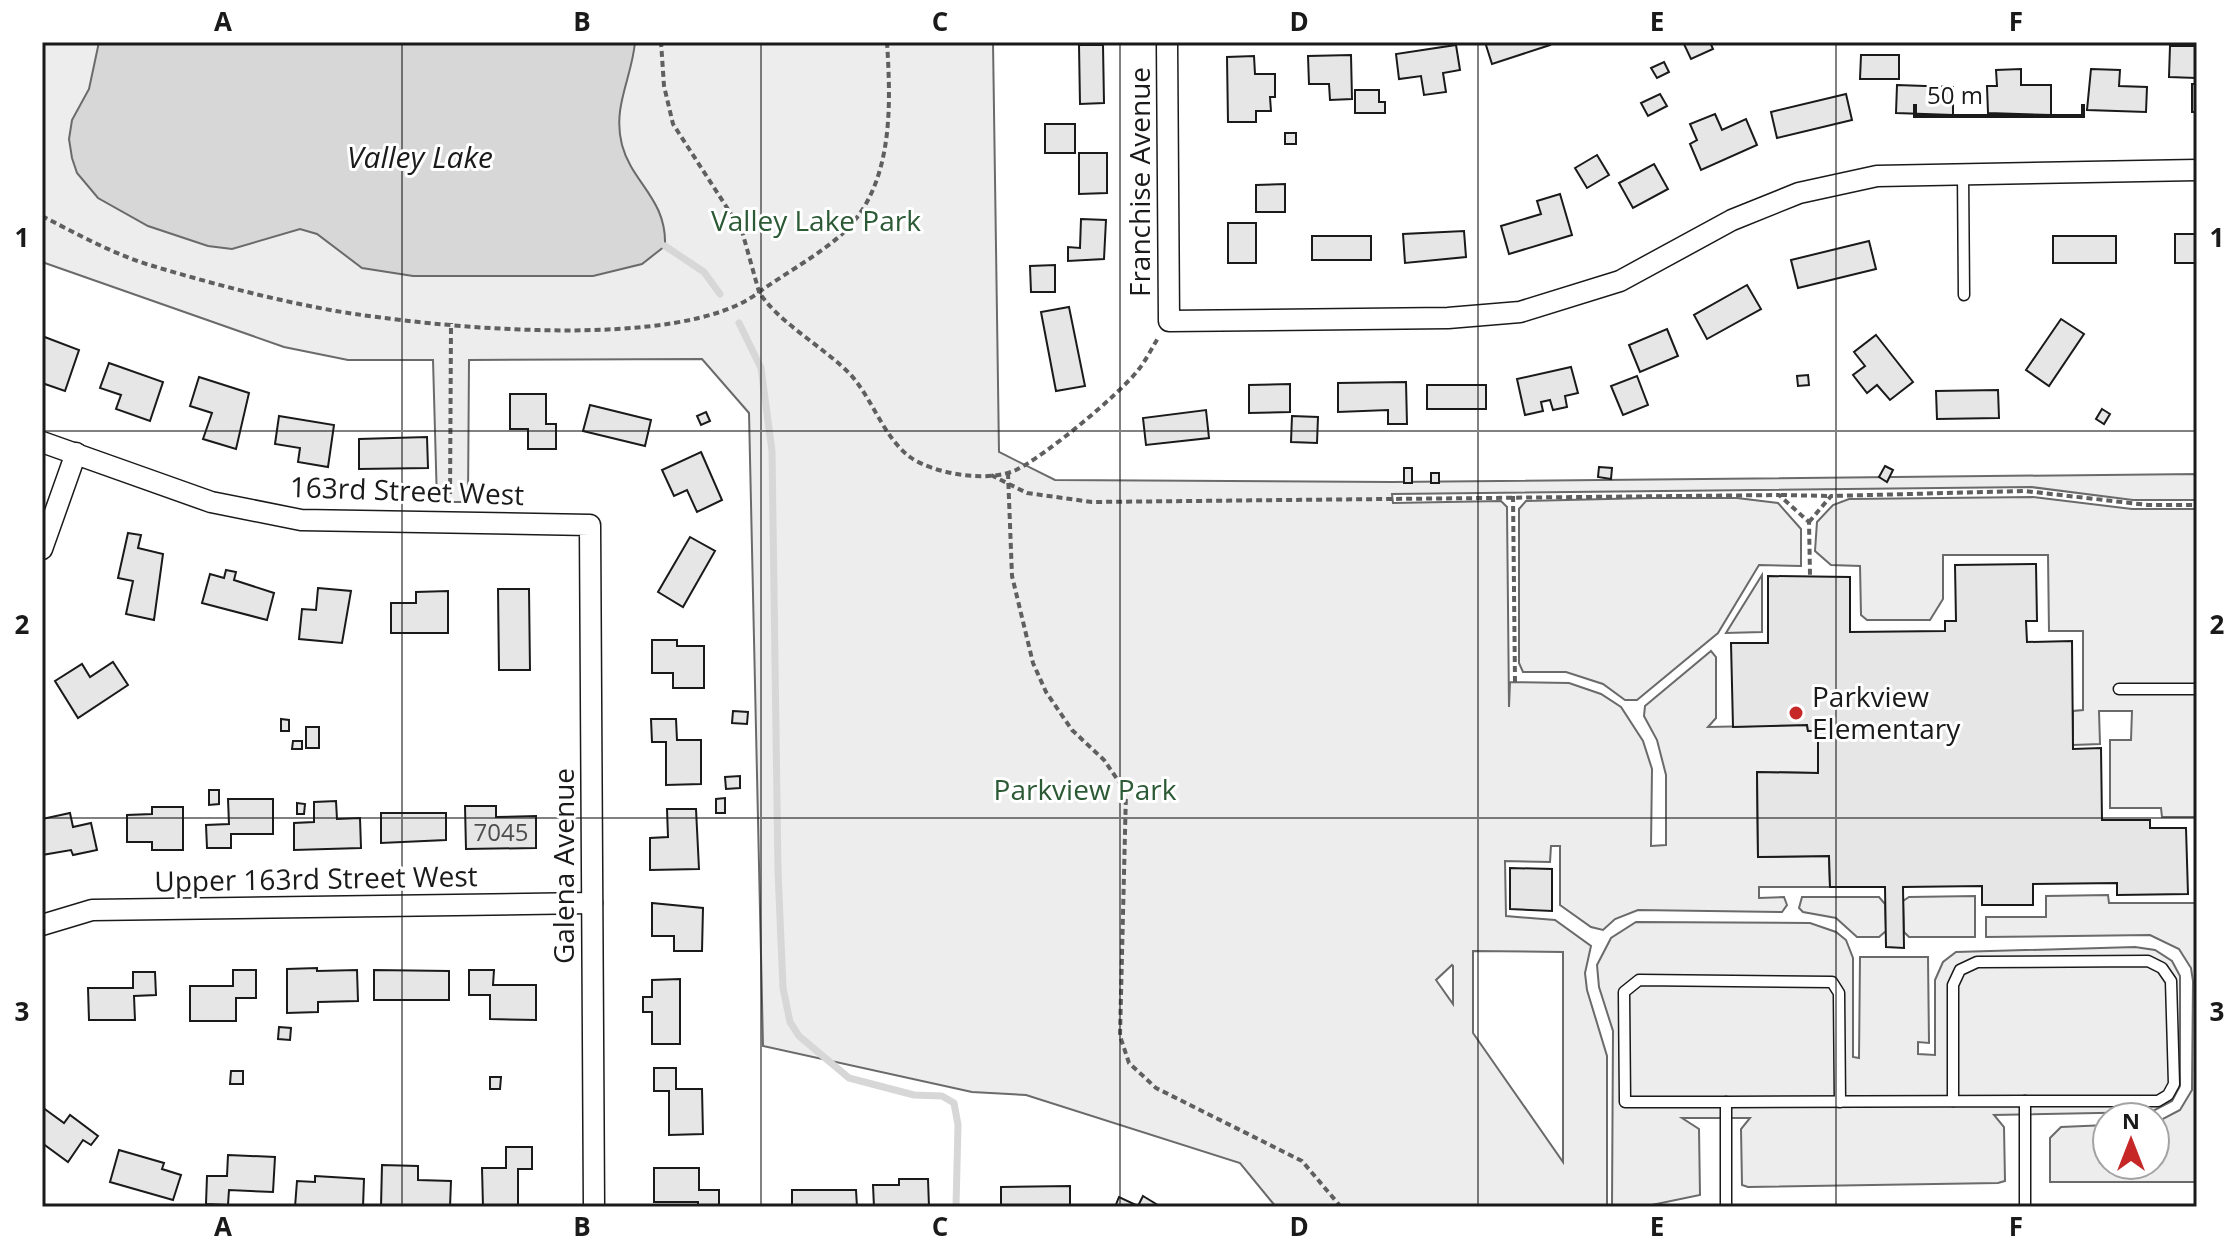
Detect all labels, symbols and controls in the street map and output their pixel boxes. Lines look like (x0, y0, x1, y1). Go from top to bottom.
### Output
text: A (214, 3, 232, 39)
text: B (573, 3, 591, 39)
text: C (932, 3, 948, 39)
text: D (1289, 3, 1309, 39)
text: E (1650, 3, 1664, 39)
text: F (2009, 3, 2023, 39)
street label: Franchise Avenue (1120, 67, 1158, 297)
scale bar (1915, 68, 2083, 118)
text: 50 m (1927, 78, 1983, 111)
water label: Valley Lake (347, 136, 493, 177)
park label: Valley Lake Park (711, 201, 921, 239)
text: 1 (15, 219, 29, 255)
text: 1 (2210, 219, 2224, 255)
street label: 163rd Street West (289, 467, 525, 513)
text: 2 (15, 606, 30, 642)
text: 2 (2210, 606, 2225, 642)
place label: Parkview Elementary (1812, 677, 1961, 747)
marker: Parkview Elementary (1787, 704, 1805, 722)
street label: Galena Avenue (544, 768, 582, 964)
park label: Parkview Park (994, 770, 1177, 808)
house number: 7045 (474, 815, 528, 848)
street label: Upper 163rd Street West (154, 856, 478, 900)
text: 3 (15, 993, 29, 1029)
text: 3 (2210, 993, 2224, 1029)
north arrow (2091, 1101, 2171, 1181)
text: N (2122, 1105, 2140, 1135)
text: A (214, 1208, 232, 1244)
text: B (573, 1208, 591, 1244)
text: C (932, 1208, 948, 1244)
text: D (1289, 1208, 1309, 1244)
text: E (1650, 1208, 1664, 1244)
text: F (2009, 1208, 2023, 1244)

